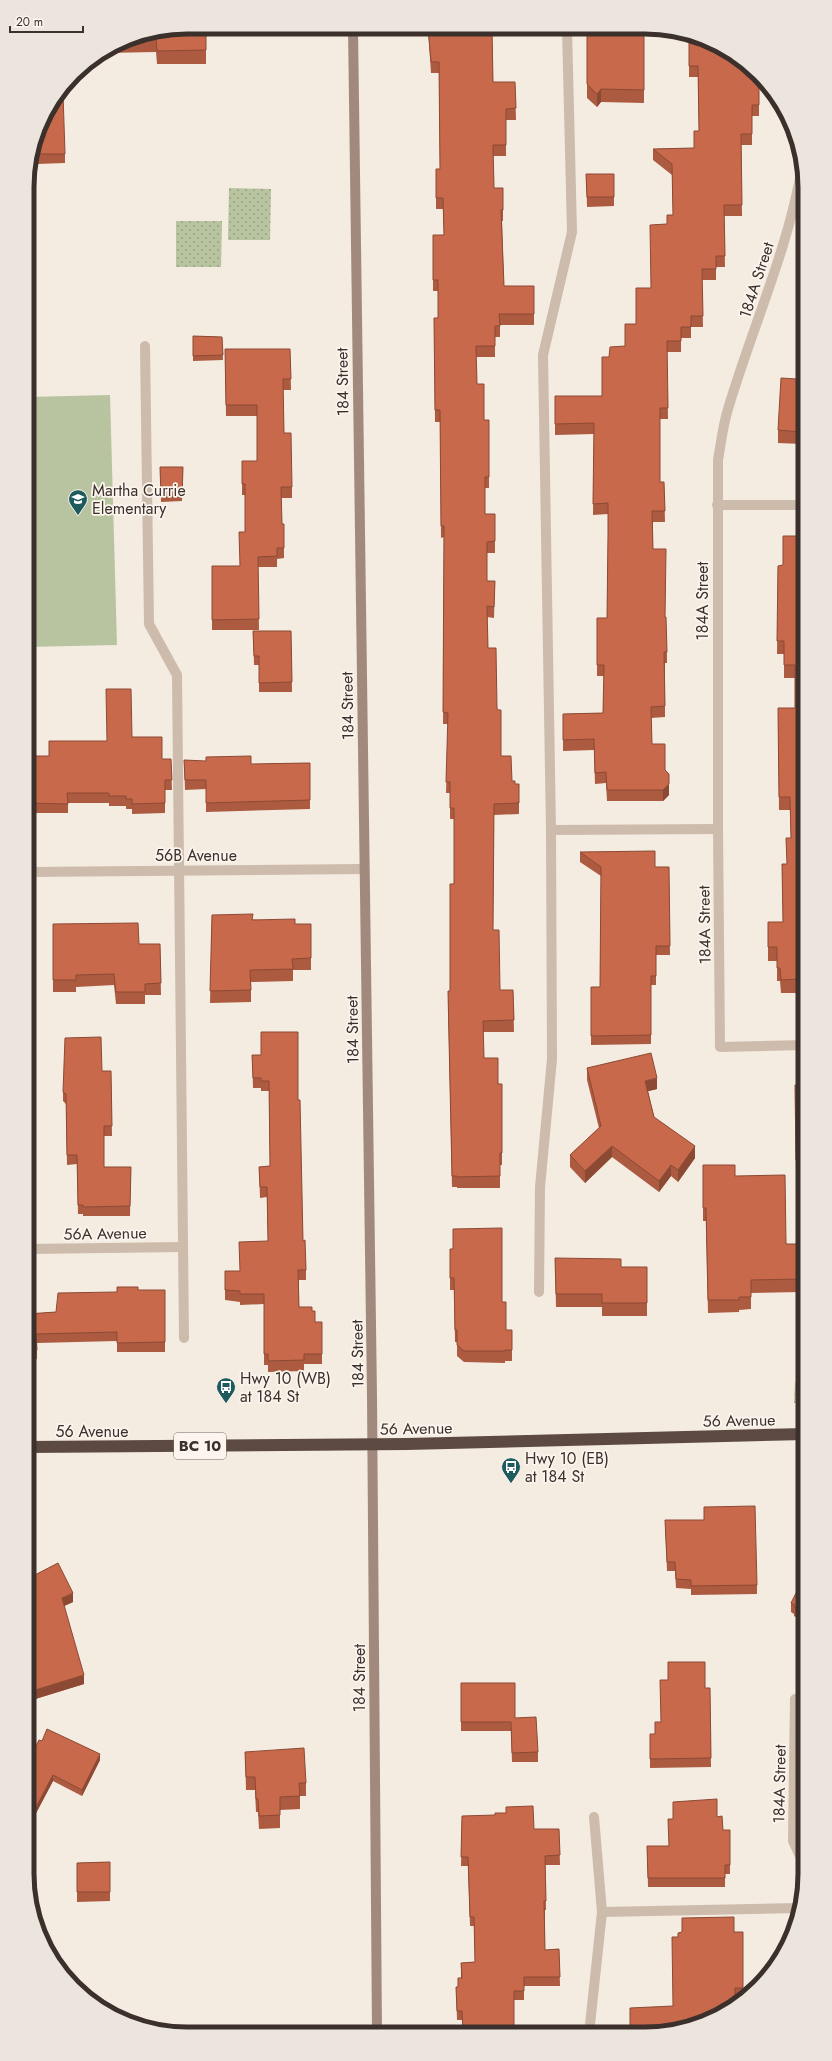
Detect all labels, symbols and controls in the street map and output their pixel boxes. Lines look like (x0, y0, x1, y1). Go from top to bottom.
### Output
scale bar (10, 8, 83, 34)
text: 20 m (16, 13, 43, 31)
street label: 184A Street (733, 239, 780, 321)
street label: 184 Street (330, 348, 355, 416)
place label: Martha Currie Elementary (92, 479, 186, 520)
school or university icon: Martha Currie Elementary (67, 488, 89, 516)
street label: 184A Street (691, 561, 714, 640)
street label: 184 Street (335, 672, 360, 740)
street label: 56B Avenue (155, 844, 237, 867)
street label: 184A Street (692, 885, 717, 965)
street label: 184 Street (340, 996, 365, 1064)
street label: 56A Avenue (63, 1221, 147, 1246)
street label: 184 Street (345, 1320, 370, 1388)
place label: Hwy 10 (WB) at 184 St (240, 1367, 331, 1408)
bus stop icon: Hwy 10 (WB) at 184 St (215, 1376, 237, 1404)
street label: 56 Avenue (702, 1408, 776, 1433)
street label: 56 Avenue (379, 1416, 453, 1441)
street label: 56 Avenue (56, 1420, 128, 1443)
road number: BC 10 (174, 1433, 226, 1459)
place label: Hwy 10 (EB) at 184 St (525, 1447, 609, 1488)
bus stop icon: Hwy 10 (EB) at 184 St (500, 1456, 522, 1484)
street label: 184 Street (348, 1644, 371, 1712)
street label: 184A Street (767, 1744, 792, 1824)

